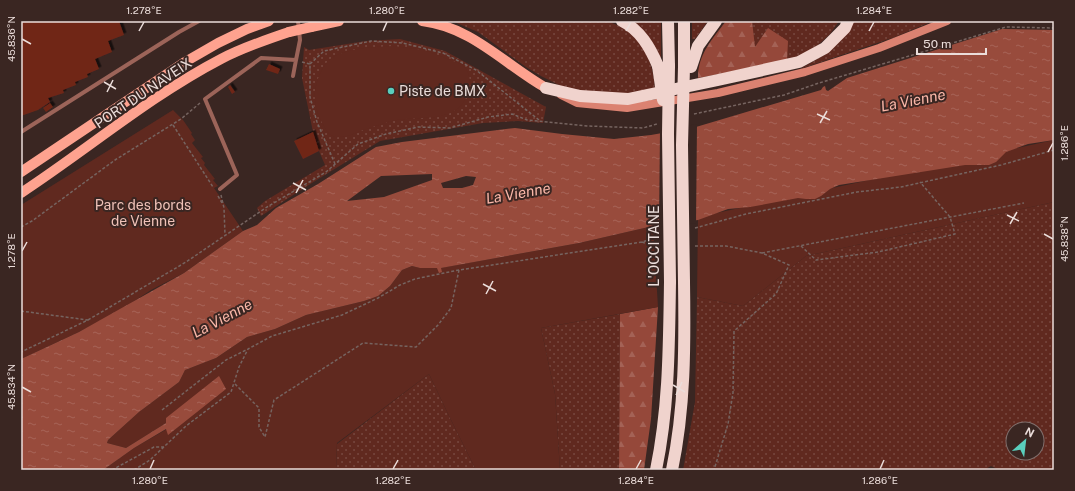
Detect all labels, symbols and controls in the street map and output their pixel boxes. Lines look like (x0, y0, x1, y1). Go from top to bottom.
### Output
text: 1.278°E (126, 4, 162, 16)
text: 1.280°E (369, 4, 405, 16)
text: 1.282°E (613, 4, 649, 16)
text: 1.284°E (856, 4, 892, 16)
text: 45.836°N (5, 16, 17, 62)
scale bar (917, 30, 986, 56)
text: 50 m (923, 37, 951, 51)
street label: PORT DU NAVEIX (91, 54, 195, 131)
place label: Piste de BMX (399, 83, 486, 99)
water label: La Vienne (879, 85, 947, 115)
marker: Piste de BMX (386, 86, 396, 96)
text: 1.286°E (1058, 125, 1070, 161)
water label: La Vienne (484, 179, 552, 207)
park label: Parc des bords de Vienne (95, 197, 191, 229)
street label: L'OCCITANE (646, 205, 662, 287)
text: 45.838°N (1058, 216, 1070, 262)
text: 1.278°E (5, 233, 17, 269)
water label: La Vienne (189, 295, 255, 341)
text: 45.834°N (5, 364, 17, 410)
north arrow (1005, 421, 1045, 461)
text: N (1023, 425, 1036, 439)
text: 1.280°E (132, 474, 168, 486)
text: 1.282°E (375, 474, 411, 486)
text: 1.284°E (618, 474, 654, 486)
text: 1.286°E (862, 474, 898, 486)

